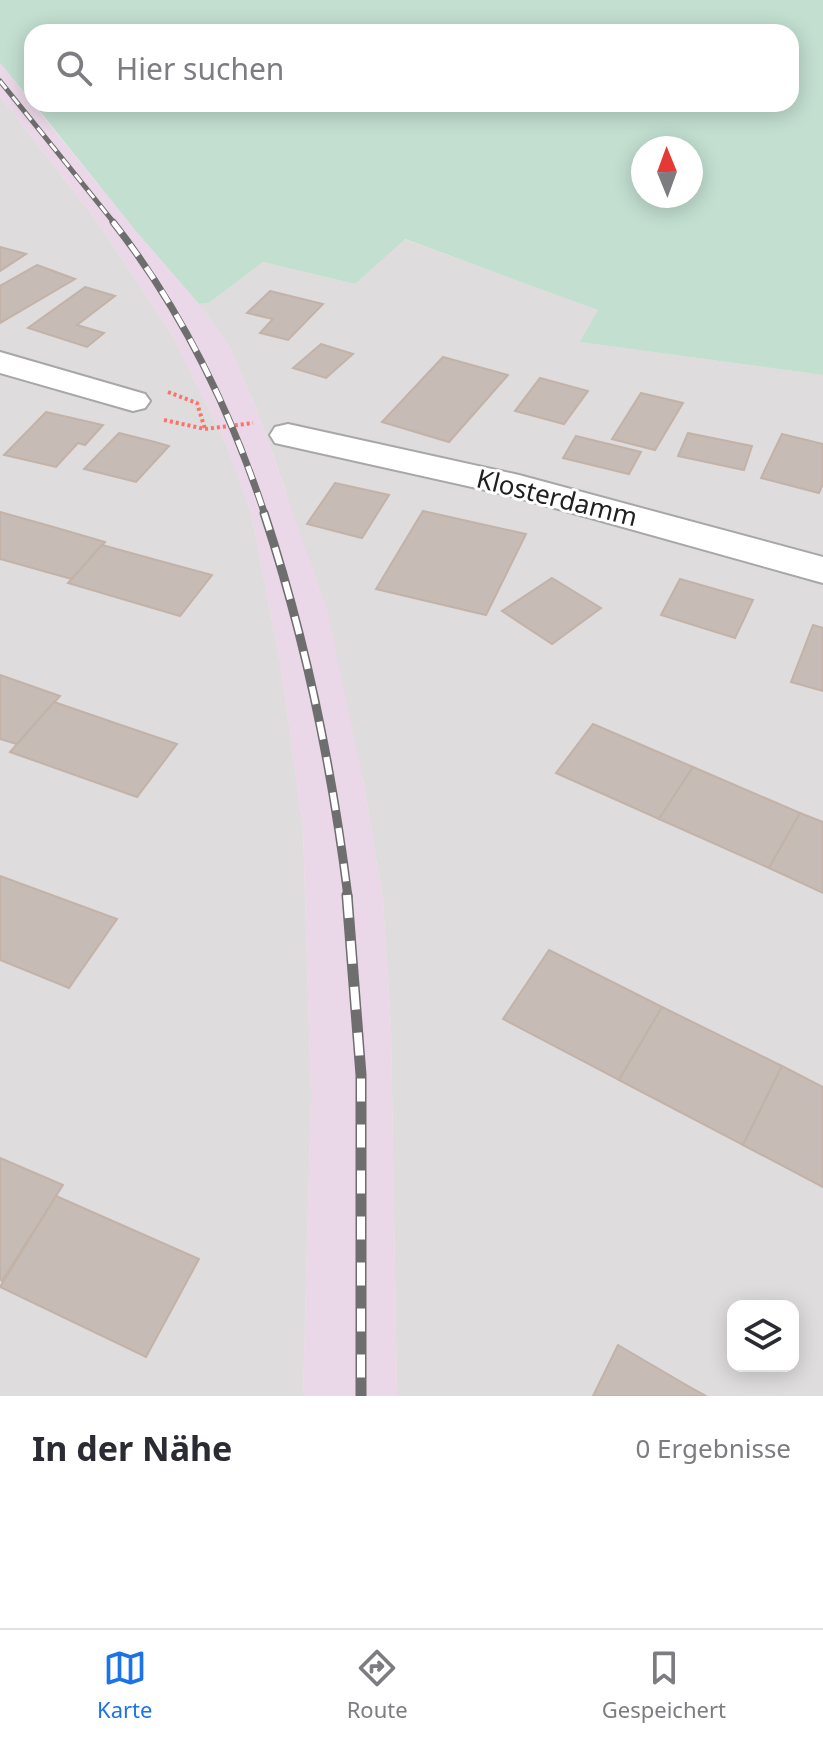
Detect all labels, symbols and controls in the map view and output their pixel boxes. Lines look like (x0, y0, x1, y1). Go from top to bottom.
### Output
search box (24, 24, 799, 112)
icon: search (52, 46, 96, 90)
text: Hier suchen (116, 48, 284, 89)
north arrow (631, 136, 703, 208)
street label: Klosterdamm (473, 460, 641, 534)
map controls (727, 1300, 799, 1372)
button: layers (727, 1300, 799, 1372)
text: In der Nähe (32, 1425, 232, 1471)
text: 0 Ergebnisse (635, 1430, 791, 1466)
tab: Karte (97, 1646, 152, 1724)
tab: Route (347, 1646, 408, 1724)
tab: Gespeichert (602, 1646, 726, 1724)

